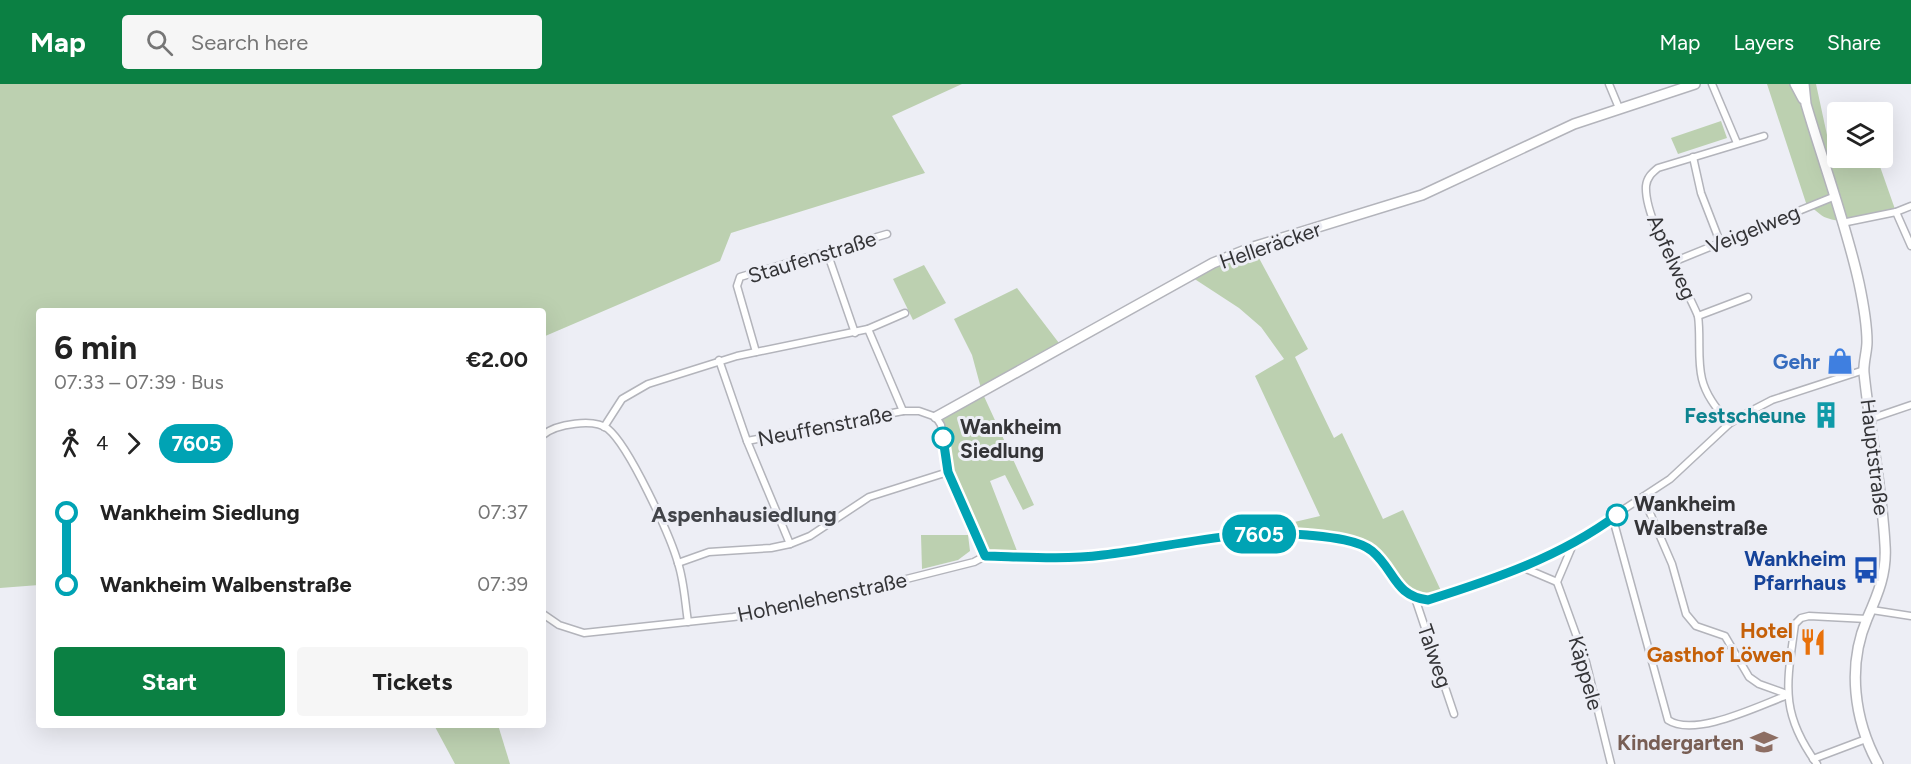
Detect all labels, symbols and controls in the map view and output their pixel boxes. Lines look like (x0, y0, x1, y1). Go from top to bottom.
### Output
search box (122, 15, 542, 69)
text: Map (30, 25, 86, 59)
icon: search (143, 26, 176, 59)
text: Search here (191, 29, 308, 56)
text: Map (1660, 30, 1700, 55)
text: Layers (1733, 30, 1794, 55)
text: Share (1827, 30, 1881, 55)
map controls (1827, 102, 1893, 168)
button: layers (1827, 102, 1893, 168)
street label: Veigelweg (1703, 199, 1803, 259)
street label: Apfelweg (1642, 211, 1702, 303)
street label: Helleräcker (1216, 216, 1324, 274)
street label: Staufenstraße (745, 226, 879, 288)
text: 6 min (54, 328, 137, 367)
text: €2.00 (466, 346, 528, 373)
shop icon: Gehr (1825, 346, 1855, 376)
place label: Gehr (1773, 349, 1820, 374)
text: 07:33 – 07:39 · Bus (54, 370, 224, 394)
street label: Hauptstraße (1855, 397, 1895, 517)
building icon: Festscheune (1811, 400, 1841, 430)
street label: Neuffenstraße (755, 401, 895, 451)
place label: Festscheune (1684, 403, 1806, 428)
place label: Wankheim Siedlung (960, 414, 1062, 463)
icon: walk (54, 427, 87, 460)
icon: forward (117, 427, 150, 460)
marker: Wankheim Siedlung (932, 427, 954, 449)
text: 4 (96, 431, 108, 455)
text: 7605 (171, 431, 221, 456)
place label: Wankheim Walbenstraße (1634, 491, 1768, 540)
text: Wankheim Siedlung (100, 499, 300, 526)
text: 07:37 (478, 500, 528, 524)
district label: Aspenhausiedlung (651, 501, 837, 528)
marker: Wankheim Walbenstraße (1606, 504, 1628, 526)
line badge: 7605 (1217, 514, 1301, 554)
text: 7605 (1234, 522, 1284, 547)
place label: Wankheim Pfarrhaus (1744, 546, 1846, 595)
bus stop icon: Wankheim Pfarrhaus (1851, 555, 1881, 585)
street label: Hohenlehenstraße (735, 567, 909, 627)
text: Wankheim Walbenstraße (100, 571, 352, 598)
text: 07:39 (477, 572, 528, 596)
place label: Hotel Gasthof Löwen (1647, 618, 1793, 667)
street label: Talweg (1412, 621, 1458, 691)
restaurant icon: Hotel Gasthof Löwen (1798, 627, 1828, 657)
street label: Käppele (1564, 633, 1608, 713)
button: Start (54, 647, 285, 716)
button: Tickets (297, 647, 528, 716)
school or university icon: Kindergarten (1749, 727, 1779, 757)
place label: Kindergarten (1617, 730, 1744, 755)

